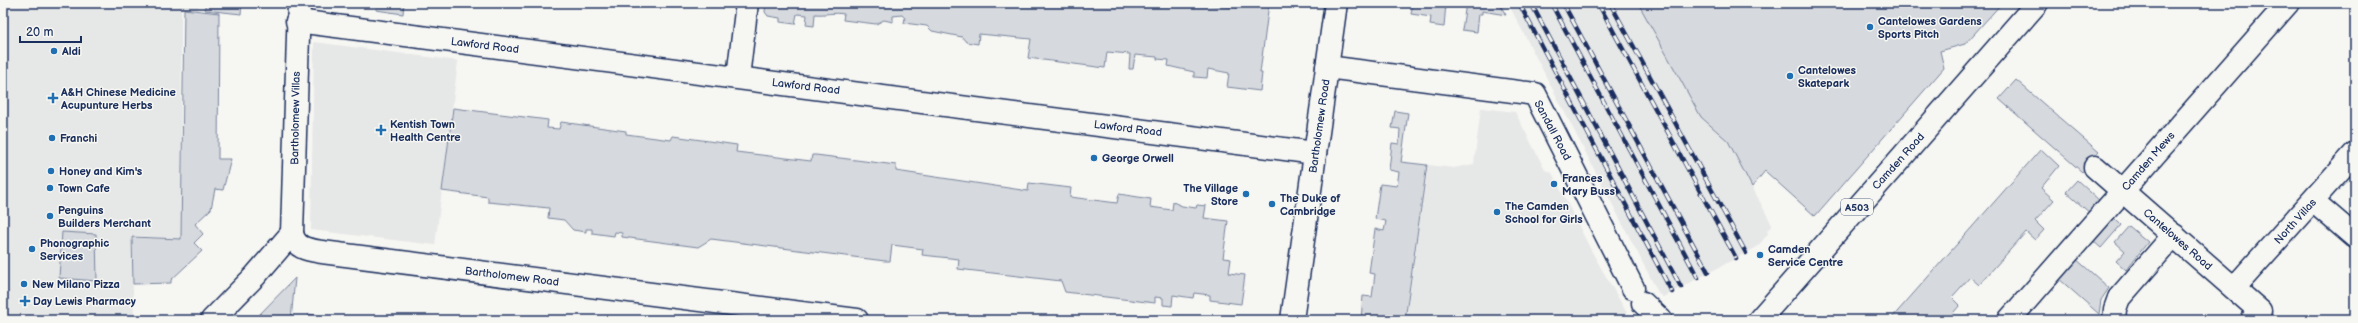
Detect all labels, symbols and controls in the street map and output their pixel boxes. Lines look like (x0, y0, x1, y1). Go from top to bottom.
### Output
place label: Cantelowes Gardens Sports Pitch (1878, 15, 1982, 41)
scale bar (20, 18, 81, 44)
marker: Cantelowes Gardens Sports Pitch (1865, 22, 1875, 32)
text: 20 m (26, 25, 53, 40)
street label: Lawford Road (450, 35, 520, 56)
place label: Aldi (61, 45, 81, 58)
marker: Aldi (49, 46, 59, 56)
place label: Cantelowes Skatepark (1798, 64, 1857, 90)
street label: Bartholomew Villas (288, 71, 303, 165)
marker: Cantelowes Skatepark (1785, 71, 1795, 81)
street label: Lawford Road (771, 76, 841, 97)
street label: Bartholomew Road (1306, 78, 1333, 174)
place label: A&H Chinese Medicine Acupunture Herbs (60, 86, 176, 112)
marker: A&H Chinese Medicine Acupunture Herbs (48, 93, 58, 103)
street label: Sandall Road (1531, 98, 1574, 162)
place label: Kentish Town Health Centre (390, 118, 461, 144)
street label: Lawford Road (1093, 118, 1163, 139)
marker: Kentish Town Health Centre (375, 124, 387, 136)
street label: Camden Mews (2119, 129, 2178, 194)
street label: Camden Road (1870, 130, 1927, 192)
place label: Franchi (60, 132, 98, 145)
marker: Franchi (47, 133, 57, 143)
place label: George Orwell (1102, 152, 1174, 165)
marker: George Orwell (1089, 153, 1099, 163)
place label: Honey and Kim's (59, 165, 143, 178)
marker: Honey and Kim's (46, 166, 56, 176)
place label: Frances Mary Buss (1562, 172, 1615, 198)
marker: Frances Mary Buss (1549, 179, 1559, 189)
place label: Town Cafe (58, 182, 110, 195)
place label: The Village Store (1183, 182, 1238, 208)
marker: Town Cafe (45, 183, 55, 193)
marker: The Village Store (1241, 189, 1251, 199)
place label: The Duke of Cambridge (1280, 192, 1341, 218)
street label: North Villas (2272, 196, 2320, 247)
marker: The Duke of Cambridge (1267, 199, 1277, 209)
road number: A503 (1841, 199, 1873, 215)
place label: The Camden School for Girls (1505, 200, 1583, 226)
place label: Penguins Builders Merchant (58, 204, 151, 230)
street label: Cantelowes Road (2140, 206, 2215, 273)
marker: The Camden School for Girls (1492, 207, 1502, 217)
marker: Penguins Builders Merchant (45, 211, 55, 221)
place label: Phonographic Services (40, 237, 109, 263)
place label: Camden Service Centre (1768, 243, 1843, 269)
marker: Phonographic Services (27, 244, 37, 254)
marker: Camden Service Centre (1755, 250, 1765, 260)
street label: Bartholomew Road (464, 264, 560, 289)
place label: New Milano Pizza (32, 278, 120, 291)
marker: New Milano Pizza (19, 279, 29, 289)
place label: Day Lewis Pharmacy (33, 295, 136, 308)
marker: Day Lewis Pharmacy (20, 296, 30, 306)

